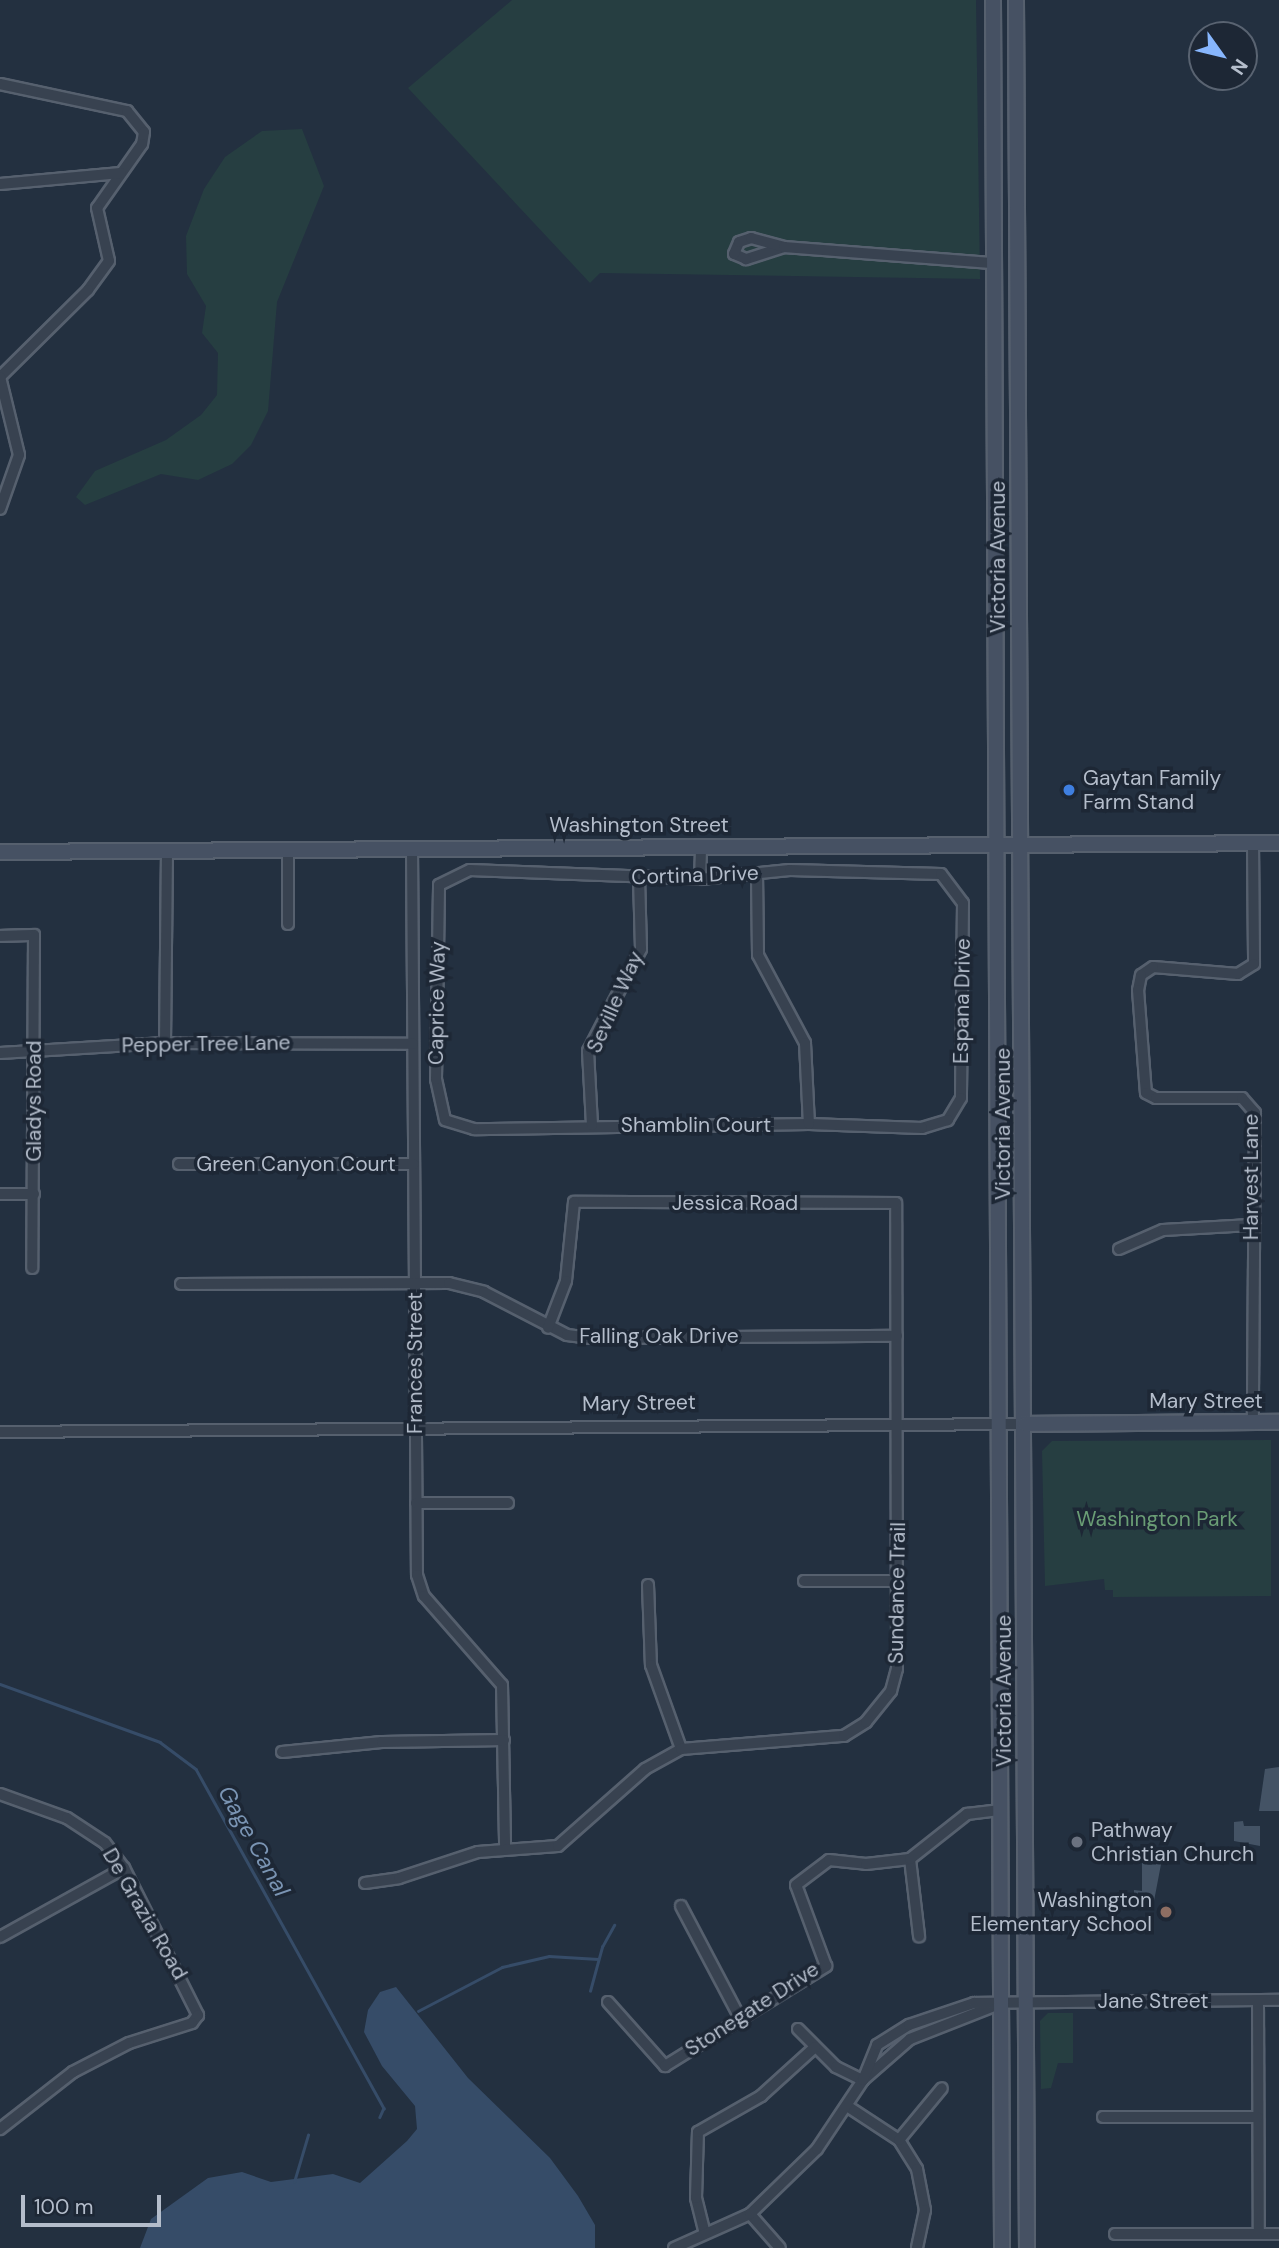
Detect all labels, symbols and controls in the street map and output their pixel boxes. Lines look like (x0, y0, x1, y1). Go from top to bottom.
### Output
north arrow (1188, 21, 1258, 91)
text: N (1225, 54, 1253, 80)
street label: Victoria Avenue (985, 481, 1011, 633)
place label: Gaytan Family Farm Stand (1083, 765, 1221, 815)
marker: Gaytan Family Farm Stand (1061, 782, 1077, 798)
street label: Washington Street (549, 812, 729, 838)
street label: Cortina Drive (631, 860, 759, 890)
street label: Espana Drive (948, 938, 976, 1064)
street label: Caprice Way (423, 941, 451, 1065)
street label: Seville Way (581, 947, 649, 1057)
street label: Pepper Tree Lane (121, 1030, 291, 1058)
street label: Gladys Road (21, 1040, 47, 1162)
street label: Victoria Avenue (990, 1048, 1016, 1200)
street label: Shamblin Court (621, 1112, 771, 1138)
street label: Harvest Lane (1238, 1114, 1264, 1240)
street label: Green Canyon Court (196, 1151, 396, 1177)
street label: Jessica Road (672, 1190, 798, 1216)
street label: Frances Street (402, 1292, 428, 1434)
street label: Falling Oak Drive (579, 1323, 739, 1349)
street label: Mary Street (1149, 1388, 1263, 1414)
street label: Mary Street (582, 1389, 696, 1417)
park label: Washington Park (1076, 1506, 1238, 1532)
street label: Sundance Trail (883, 1522, 911, 1664)
street label: Victoria Avenue (991, 1615, 1017, 1767)
water label: Gage Canal (212, 1781, 296, 1901)
place label: Pathway Christian Church (1091, 1817, 1254, 1867)
marker: Pathway Christian Church (1069, 1834, 1085, 1850)
street label: De Grazia Road (97, 1844, 193, 1984)
place label: Washington Elementary School (970, 1887, 1152, 1937)
marker: Washington Elementary School (1158, 1904, 1174, 1920)
street label: Stonegate Drive (680, 1956, 824, 2062)
street label: Jane Street (1097, 1988, 1209, 2014)
scale bar (24, 2182, 164, 2226)
text: 100 m (34, 2193, 94, 2221)

